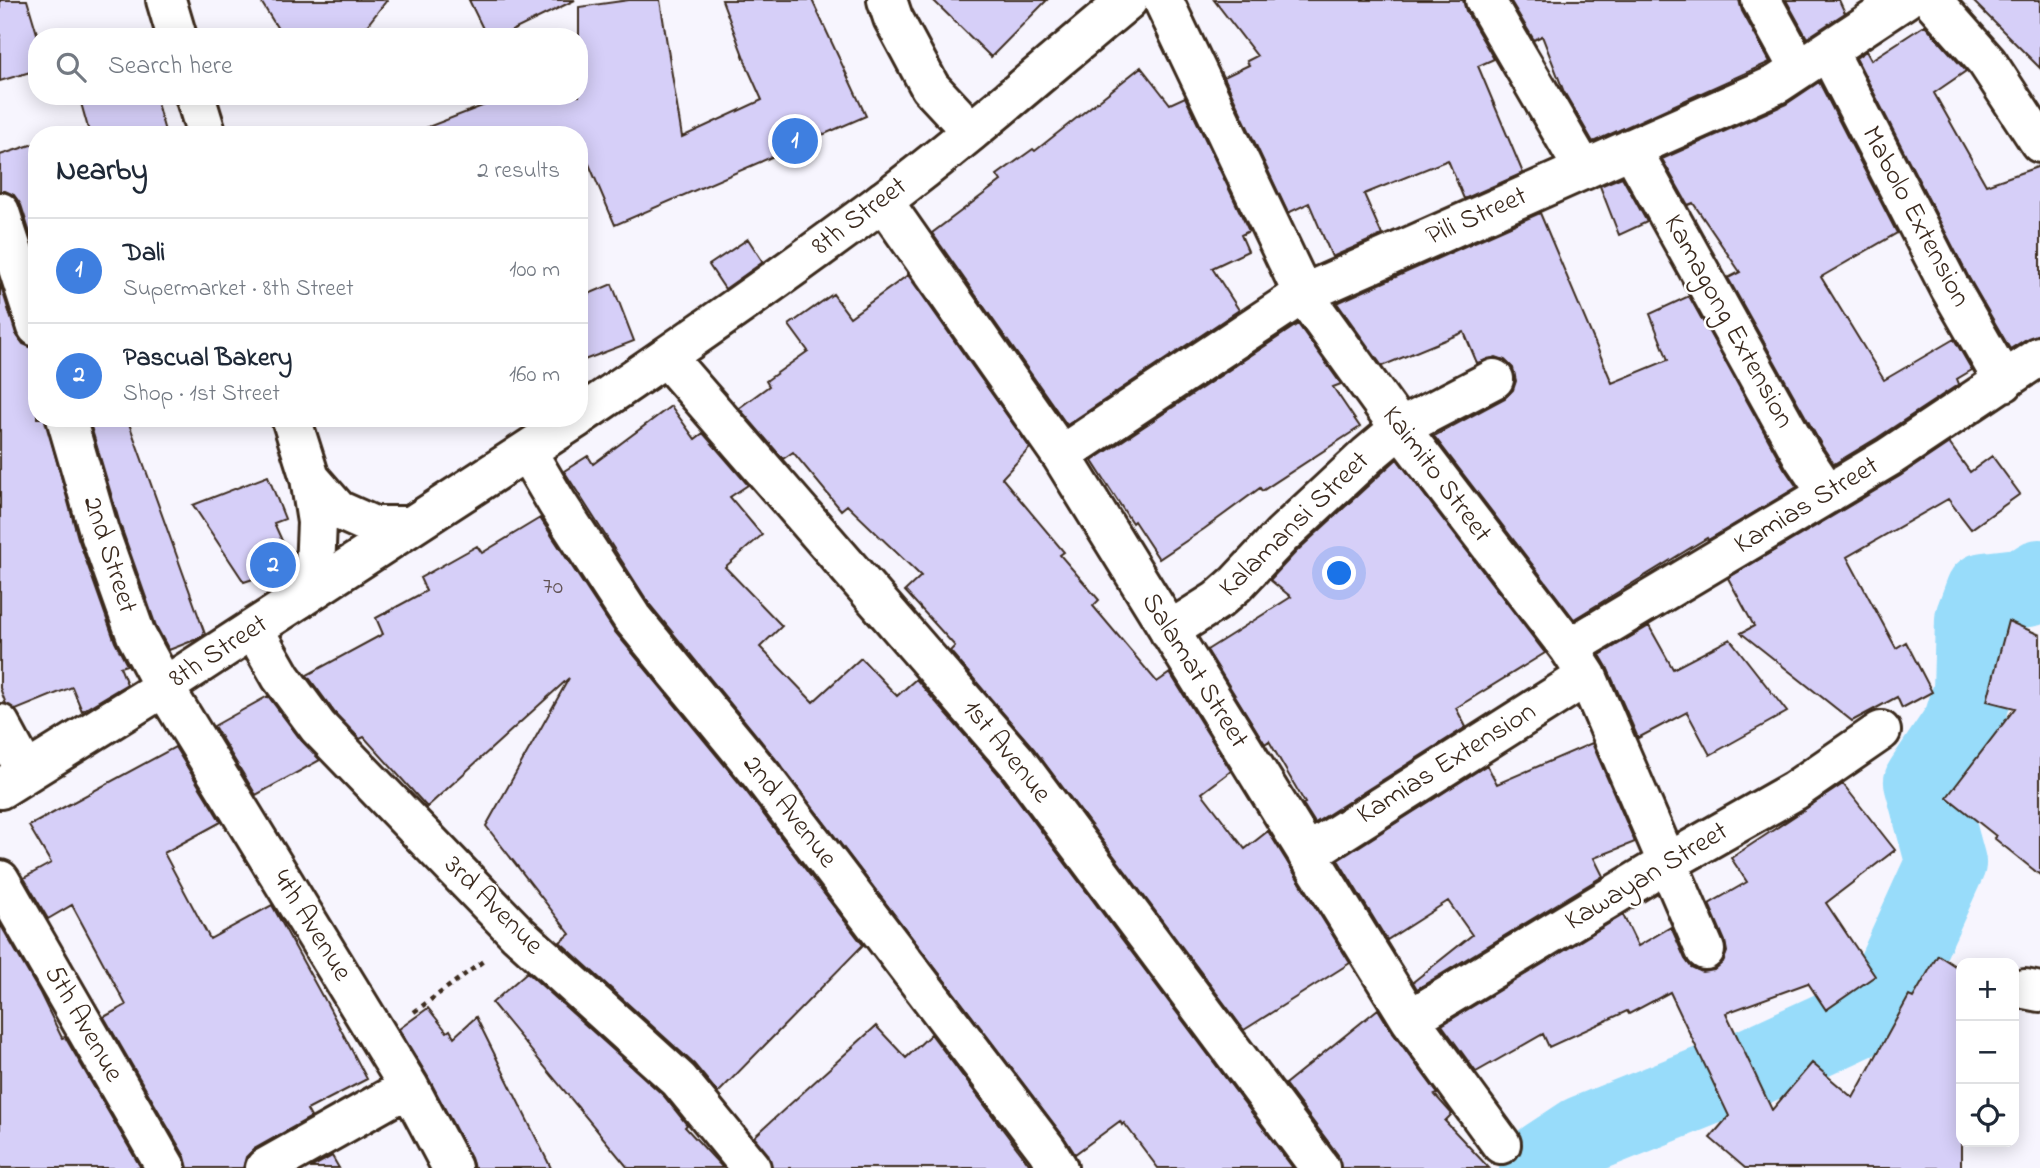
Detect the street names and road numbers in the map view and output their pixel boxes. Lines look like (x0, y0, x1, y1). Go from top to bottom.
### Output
street label: Mabolo Extension (1850, 119, 1980, 315)
street label: 8th Street (803, 167, 917, 267)
street label: Pili Street (1420, 177, 1534, 257)
street label: Kamagong Extension (1652, 208, 1804, 436)
street label: Kaimito Street (1371, 398, 1501, 552)
street label: Kalamansi Street (1210, 442, 1380, 608)
street label: Kamias Street (1727, 447, 1887, 565)
street label: 2nd Street (71, 491, 147, 619)
street label: Salamat Street (1130, 585, 1258, 757)
street label: 8th Street (161, 605, 277, 699)
street label: 1st Avenue (951, 691, 1061, 813)
street label: Kamias Extension (1349, 692, 1545, 836)
street label: 2nd Avenue (732, 747, 847, 878)
street label: Kawayan Street (1557, 812, 1737, 942)
street label: 3rd Avenue (434, 847, 553, 966)
street label: 4th Avenue (261, 862, 362, 990)
street label: 5th Avenue (33, 958, 133, 1091)

